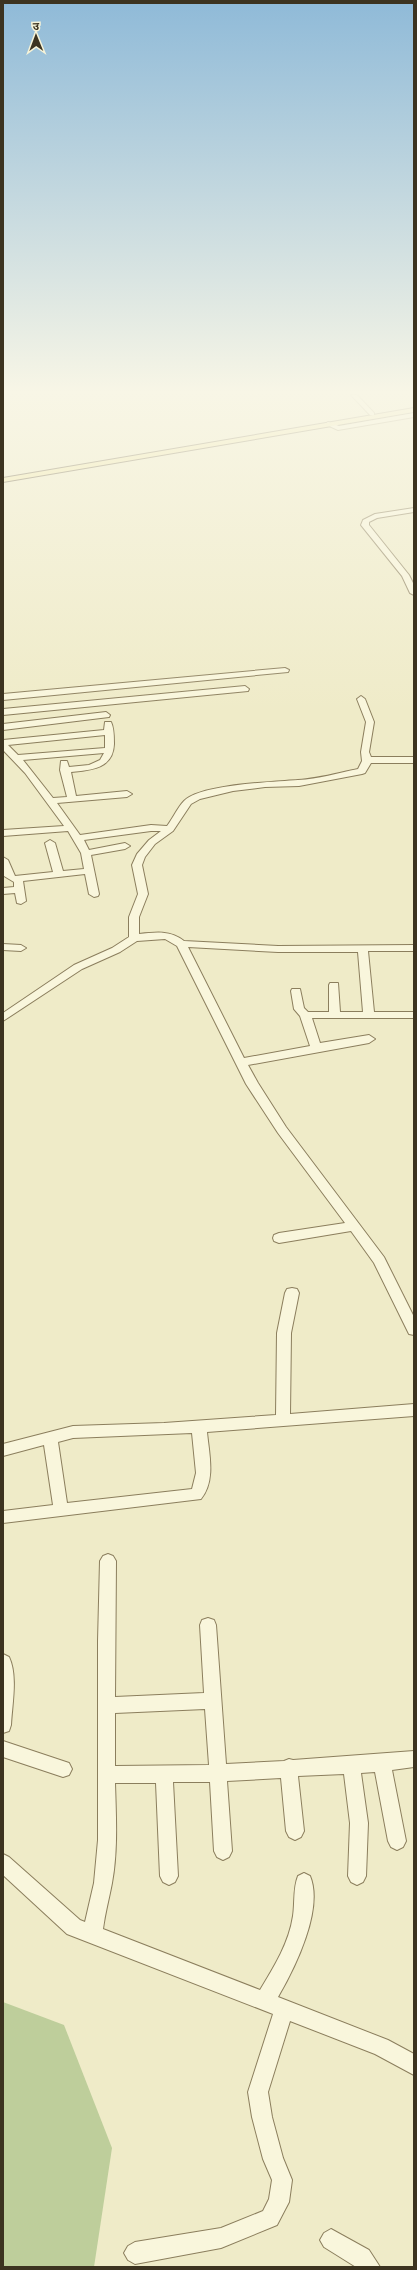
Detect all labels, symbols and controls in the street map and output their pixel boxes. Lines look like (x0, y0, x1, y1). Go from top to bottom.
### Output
north arrow (16, 16, 56, 56)
text: उ (32, 17, 40, 33)

